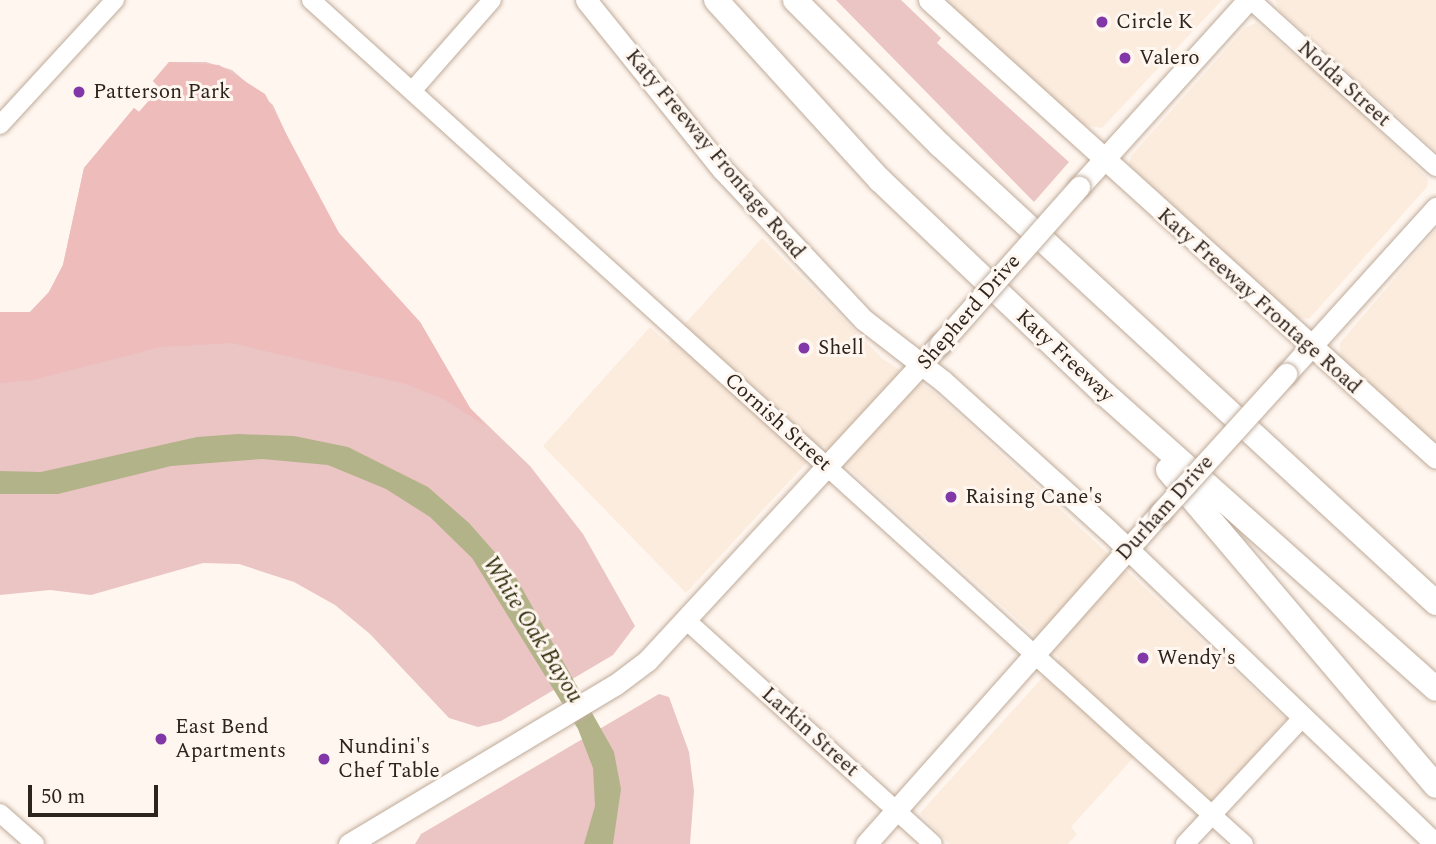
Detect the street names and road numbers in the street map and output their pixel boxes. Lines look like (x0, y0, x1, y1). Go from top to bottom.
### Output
street label: Nolda Street (1292, 36, 1396, 132)
street label: Katy Freeway Frontage Road (620, 44, 810, 264)
street label: Katy Freeway Frontage Road (1152, 203, 1366, 399)
street label: Shepherd Drive (912, 249, 1026, 375)
street label: Katy Freeway (1011, 304, 1119, 408)
street label: Cornish Street (719, 367, 837, 477)
street label: Durham Drive (1111, 450, 1219, 566)
street label: Larkin Street (756, 682, 864, 782)

